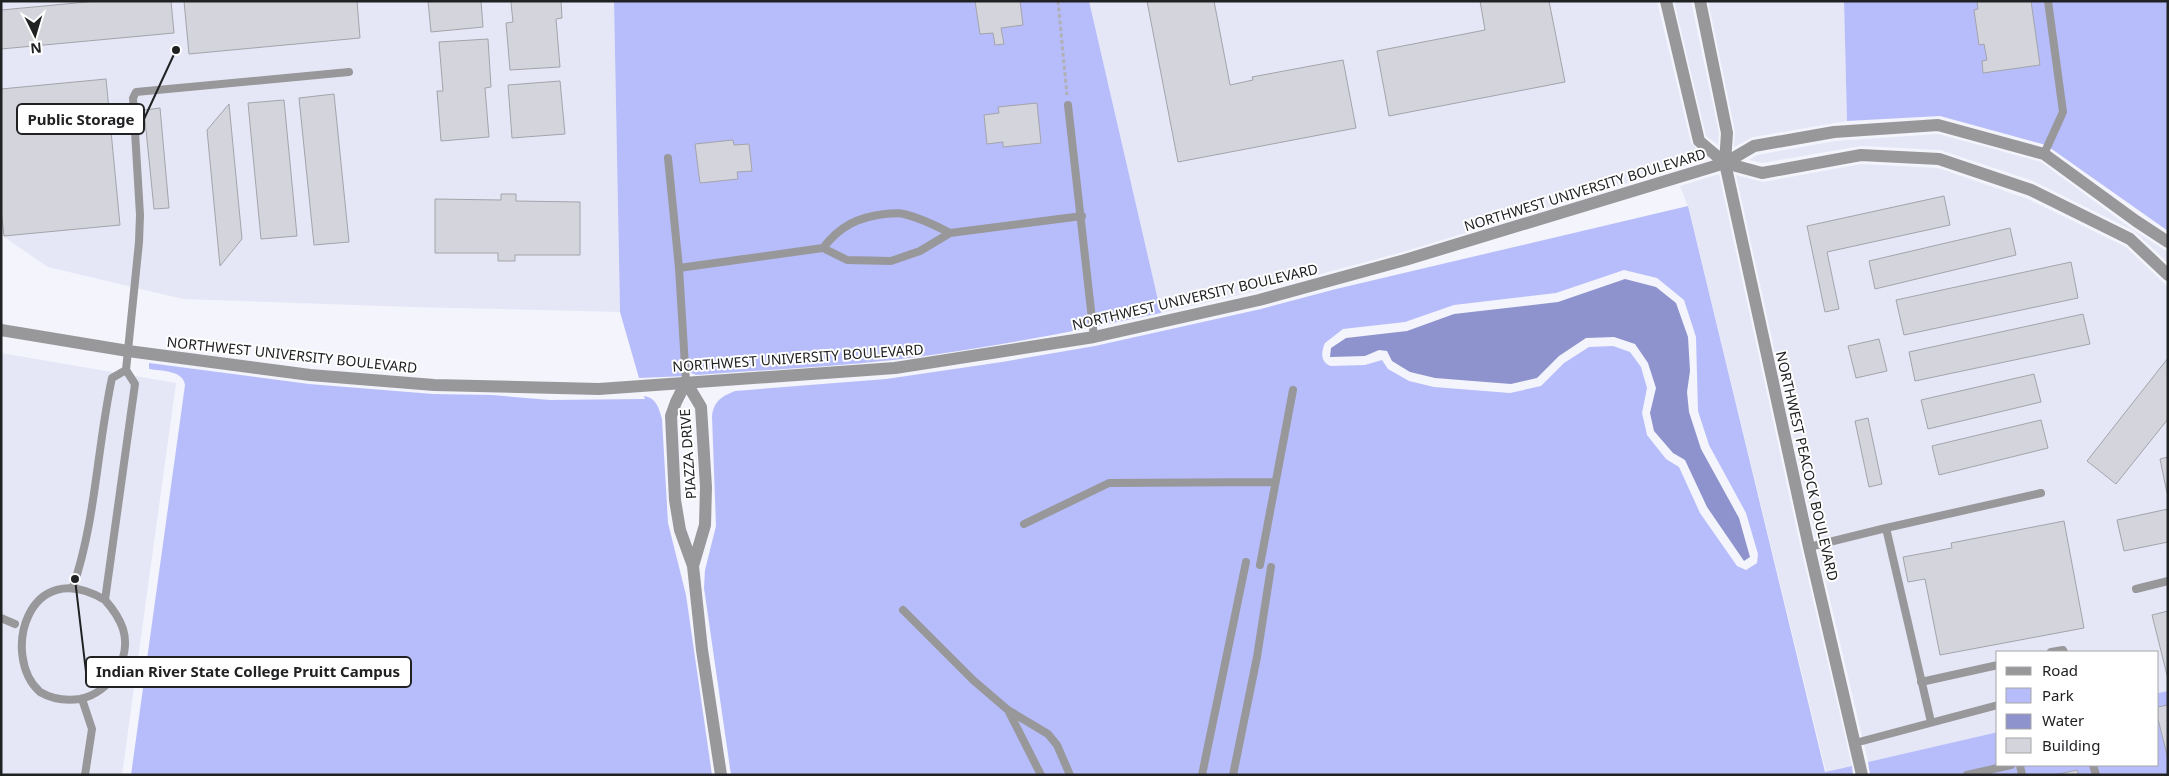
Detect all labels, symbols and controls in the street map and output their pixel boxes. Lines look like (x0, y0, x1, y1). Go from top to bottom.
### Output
north arrow (10, 10, 60, 60)
text: N (30, 38, 43, 58)
callout: Public Storage (17, 104, 144, 134)
text: Public Storage (27, 109, 135, 129)
street label: NORTHWEST UNIVERSITY BOULEVARD (1462, 144, 1708, 235)
street label: NORTHWEST UNIVERSITY BOULEVARD (1070, 259, 1320, 334)
street label: NORTHWEST UNIVERSITY BOULEVARD (166, 332, 418, 377)
street label: NORTHWEST UNIVERSITY BOULEVARD (672, 339, 924, 376)
street label: NORTHWEST PEACOCK BOULEVARD (1772, 349, 1843, 583)
street label: PIAZZA DRIVE (675, 408, 700, 500)
legend (1996, 651, 2159, 766)
callout: Indian River State College Pruitt Campus (86, 657, 411, 687)
text: Road (2042, 660, 2078, 680)
text: Indian River State College Pruitt Campus (96, 661, 400, 681)
text: Park (2042, 685, 2074, 705)
text: Water (2042, 710, 2084, 730)
text: Building (2042, 735, 2100, 755)

